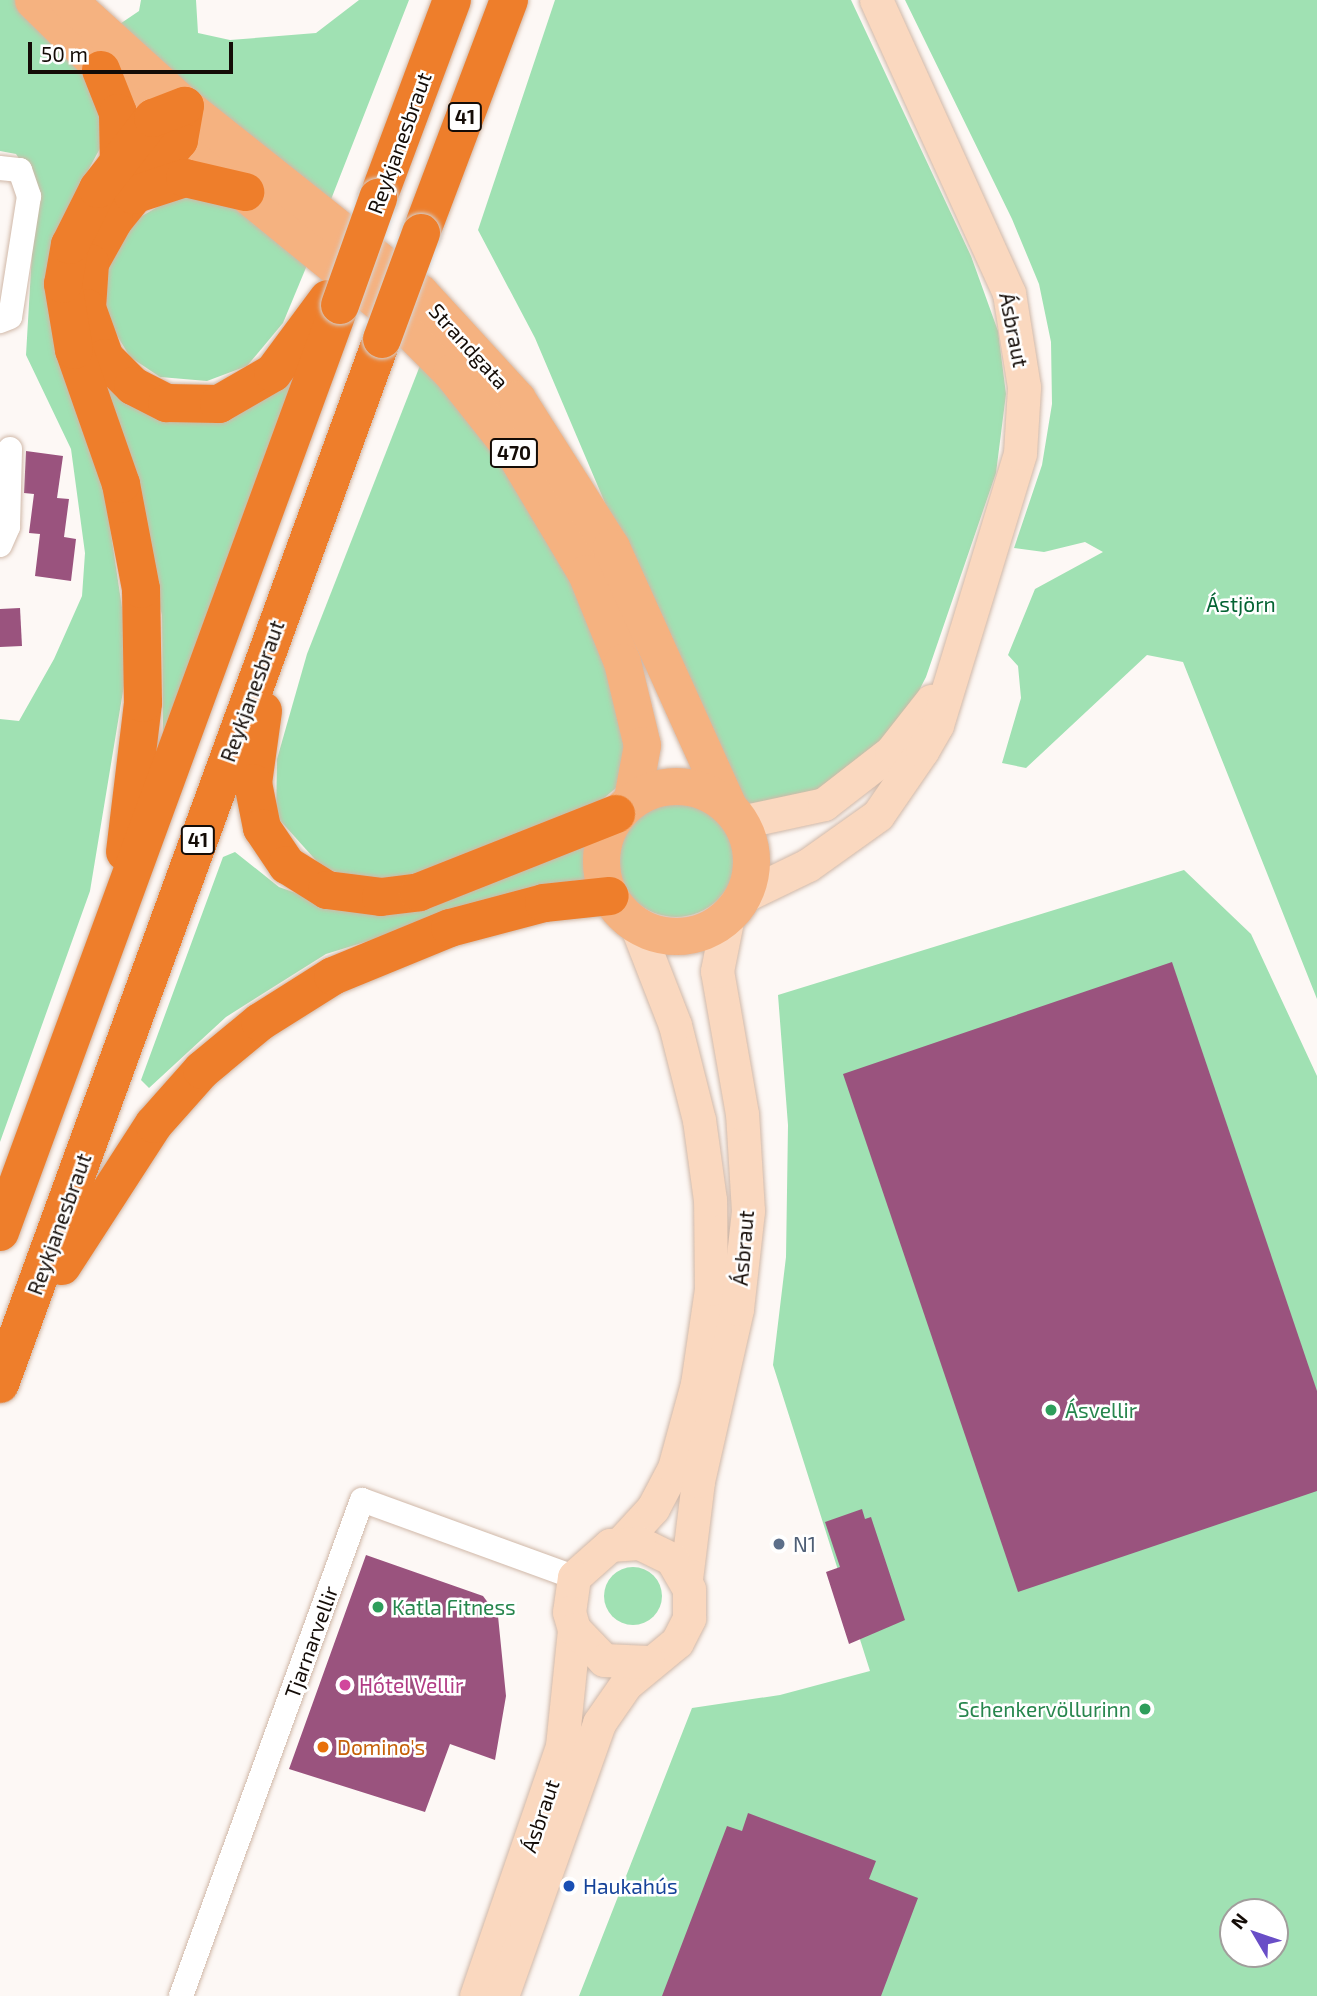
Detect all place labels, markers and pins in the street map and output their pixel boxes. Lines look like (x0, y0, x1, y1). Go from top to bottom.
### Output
place label: Ásvellir (1065, 1397, 1137, 1423)
marker: Ásvellir (1043, 1402, 1059, 1418)
place label: N1 (793, 1531, 816, 1557)
marker: N1 (771, 1536, 787, 1552)
place label: Katla Fitness (392, 1594, 516, 1620)
marker: Katla Fitness (370, 1599, 386, 1615)
place label: Hótel Vellir (359, 1672, 465, 1698)
marker: Hótel Vellir (337, 1677, 353, 1693)
place label: Schenkervöllurinn (958, 1696, 1131, 1722)
marker: Schenkervöllurinn (1137, 1701, 1153, 1717)
place label: Domino's (337, 1734, 425, 1760)
marker: Domino's (315, 1739, 331, 1755)
place label: Haukahús (583, 1873, 678, 1899)
marker: Haukahús (561, 1878, 577, 1894)

